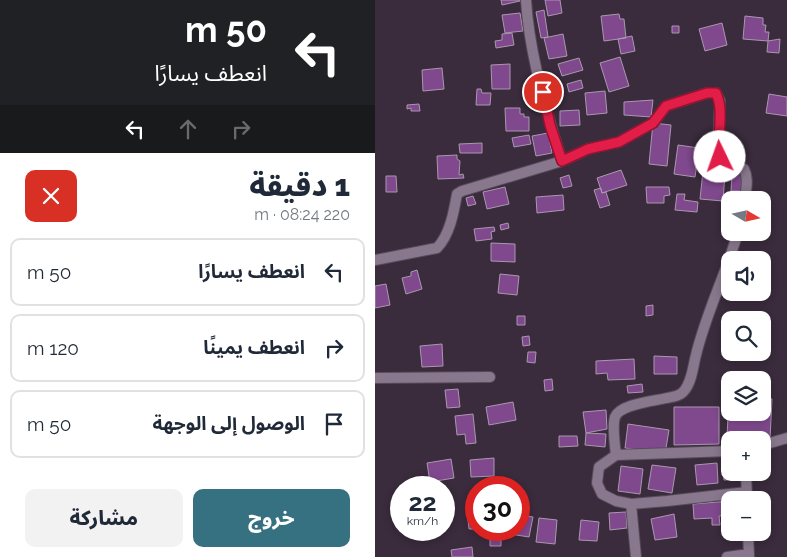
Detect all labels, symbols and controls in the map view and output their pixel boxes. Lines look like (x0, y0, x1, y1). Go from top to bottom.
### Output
text: 50 m (185, 9, 267, 50)
icon: left (285, 20, 350, 85)
text: انعطف يسارًا (155, 60, 267, 86)
pin (522, 71, 564, 113)
icon: arrive (529, 78, 557, 106)
icon: left (121, 115, 149, 143)
icon: ahead (174, 115, 202, 143)
icon: right (227, 115, 255, 143)
position arrow (693, 130, 745, 182)
text: 1 دقيقة (249, 168, 350, 203)
button: close (25, 170, 77, 222)
north arrow (721, 191, 771, 241)
map controls (721, 191, 771, 541)
text: 220 m · 08:24 (254, 205, 350, 224)
button: sound (721, 251, 771, 301)
icon: left (320, 258, 348, 286)
text: انعطف يسارًا (198, 260, 305, 282)
text: 50 m (27, 261, 71, 283)
button: search (721, 311, 771, 361)
icon: right (320, 334, 348, 362)
text: انعطف يمينًا (203, 336, 305, 358)
text: 120 m (27, 337, 79, 359)
button: layers (721, 371, 771, 421)
icon: arrive (320, 410, 348, 438)
text: الوصول إلى الوجهة (152, 412, 305, 434)
text: 50 m (27, 413, 71, 435)
button: + (721, 431, 771, 481)
speed limit sign: 30 (465, 476, 530, 541)
text: 22 (408, 487, 437, 517)
button: مشاركة (25, 489, 183, 547)
button: خروج (193, 489, 350, 547)
button: − (721, 491, 771, 541)
text: km/h (407, 514, 438, 528)

